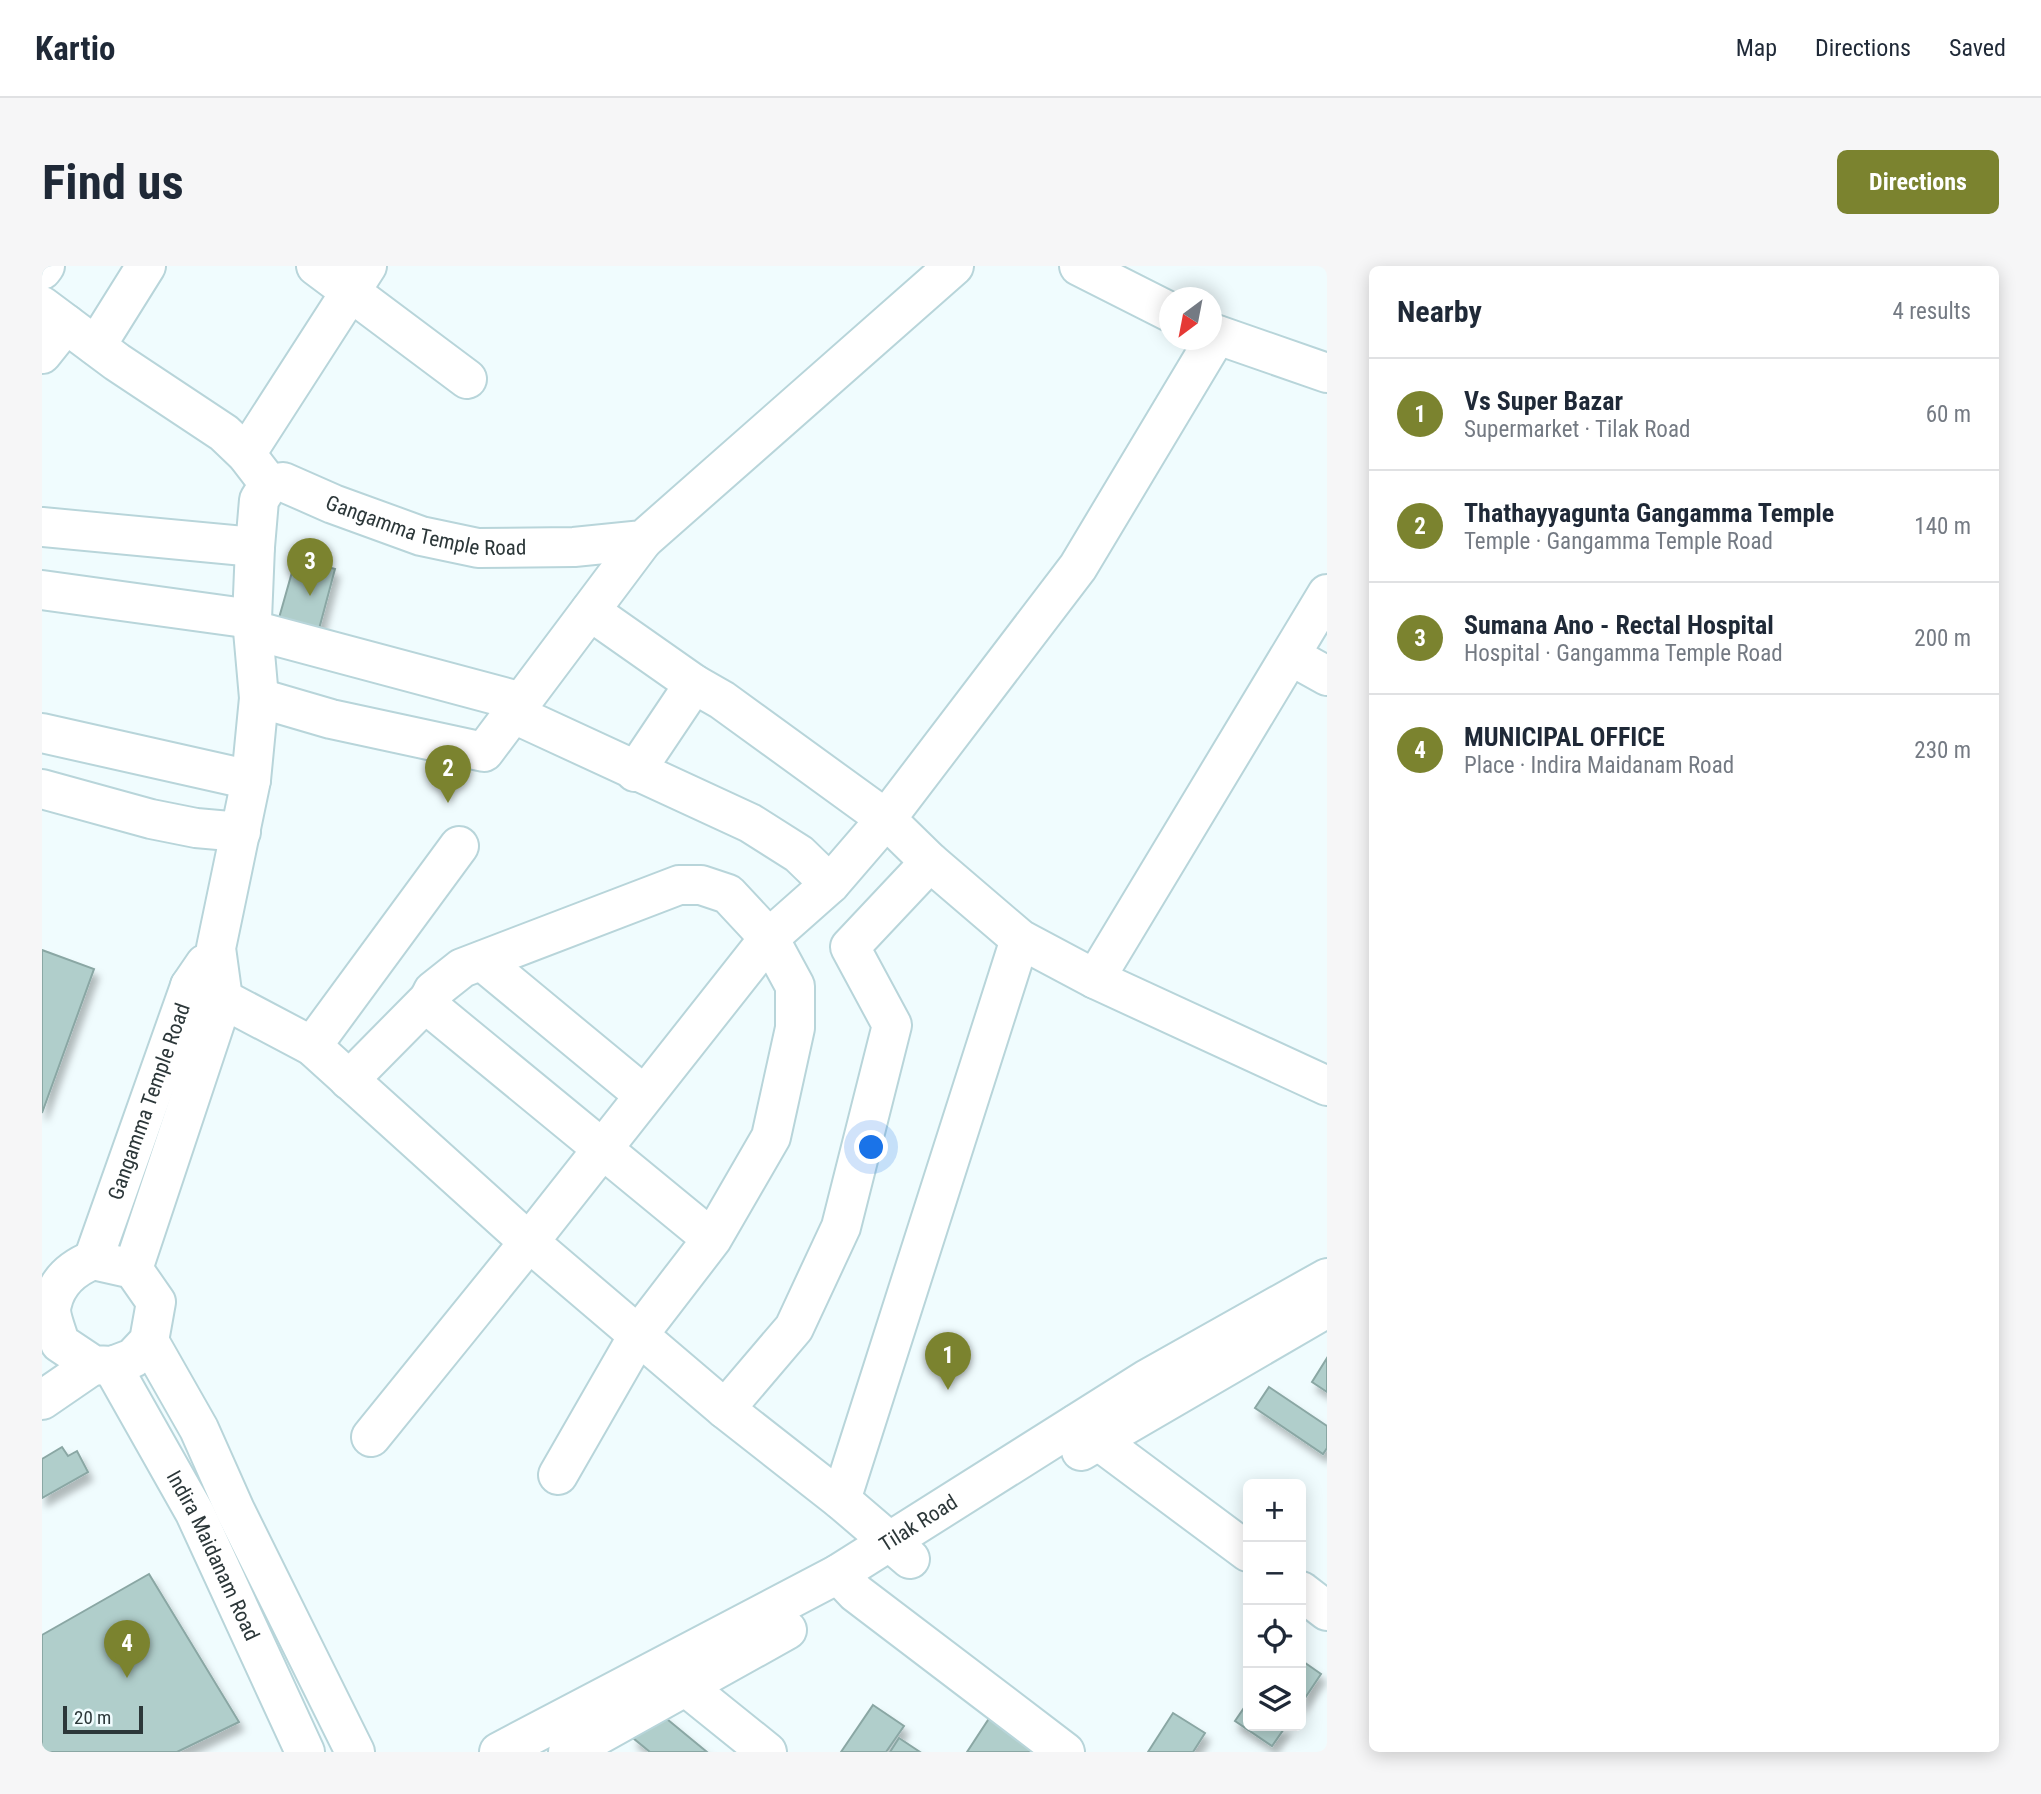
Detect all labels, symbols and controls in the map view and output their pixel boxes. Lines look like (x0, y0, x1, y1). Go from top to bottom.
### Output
text: Kartio (35, 29, 115, 68)
text: Map (1736, 34, 1777, 62)
text: Directions (1815, 34, 1911, 62)
text: Saved (1949, 34, 2006, 62)
button: Directions (1837, 150, 1999, 214)
text: Find us (42, 154, 184, 211)
north arrow (1159, 287, 1222, 350)
text: Nearby (1397, 294, 1482, 329)
text: 4 results (1893, 298, 1971, 325)
text: Vs Super Bazar (1464, 386, 1623, 416)
text: 1 (1414, 401, 1426, 428)
text: 60 m (1926, 401, 1971, 428)
text: Supermarket · Tilak Road (1464, 416, 1690, 443)
street label: Gangamma Temple Road (322, 490, 526, 560)
text: Thathayyagunta Gangamma Temple (1464, 498, 1834, 528)
text: 2 (1414, 513, 1426, 540)
text: 140 m (1914, 513, 1971, 540)
text: Temple · Gangamma Temple Road (1464, 528, 1773, 555)
pin: 3 (287, 538, 333, 596)
text: Sumana Ano - Rectal Hospital (1464, 610, 1774, 640)
text: 3 (1414, 625, 1426, 652)
text: 200 m (1914, 625, 1971, 652)
text: Hospital · Gangamma Temple Road (1464, 640, 1783, 667)
text: MUNICIPAL OFFICE (1464, 722, 1665, 752)
text: 4 (1414, 737, 1426, 764)
text: 230 m (1914, 737, 1971, 764)
pin: 2 (425, 745, 471, 803)
text: Place · Indira Maidanam Road (1464, 752, 1734, 779)
street label: Gangamma Temple Road (103, 1000, 195, 1203)
your location (854, 1130, 888, 1164)
pin: 1 (925, 1332, 971, 1390)
street label: Indira Maidanam Road (162, 1466, 264, 1644)
map controls (1243, 1479, 1306, 1731)
button: + (1243, 1479, 1306, 1542)
street label: Tilak Road (875, 1490, 962, 1557)
button: − (1243, 1542, 1306, 1605)
button: locate (1243, 1605, 1306, 1668)
pin: 4 (104, 1620, 150, 1678)
button: layers (1243, 1668, 1306, 1731)
scale bar (63, 1703, 144, 1735)
text: 20 m (74, 1706, 111, 1729)

